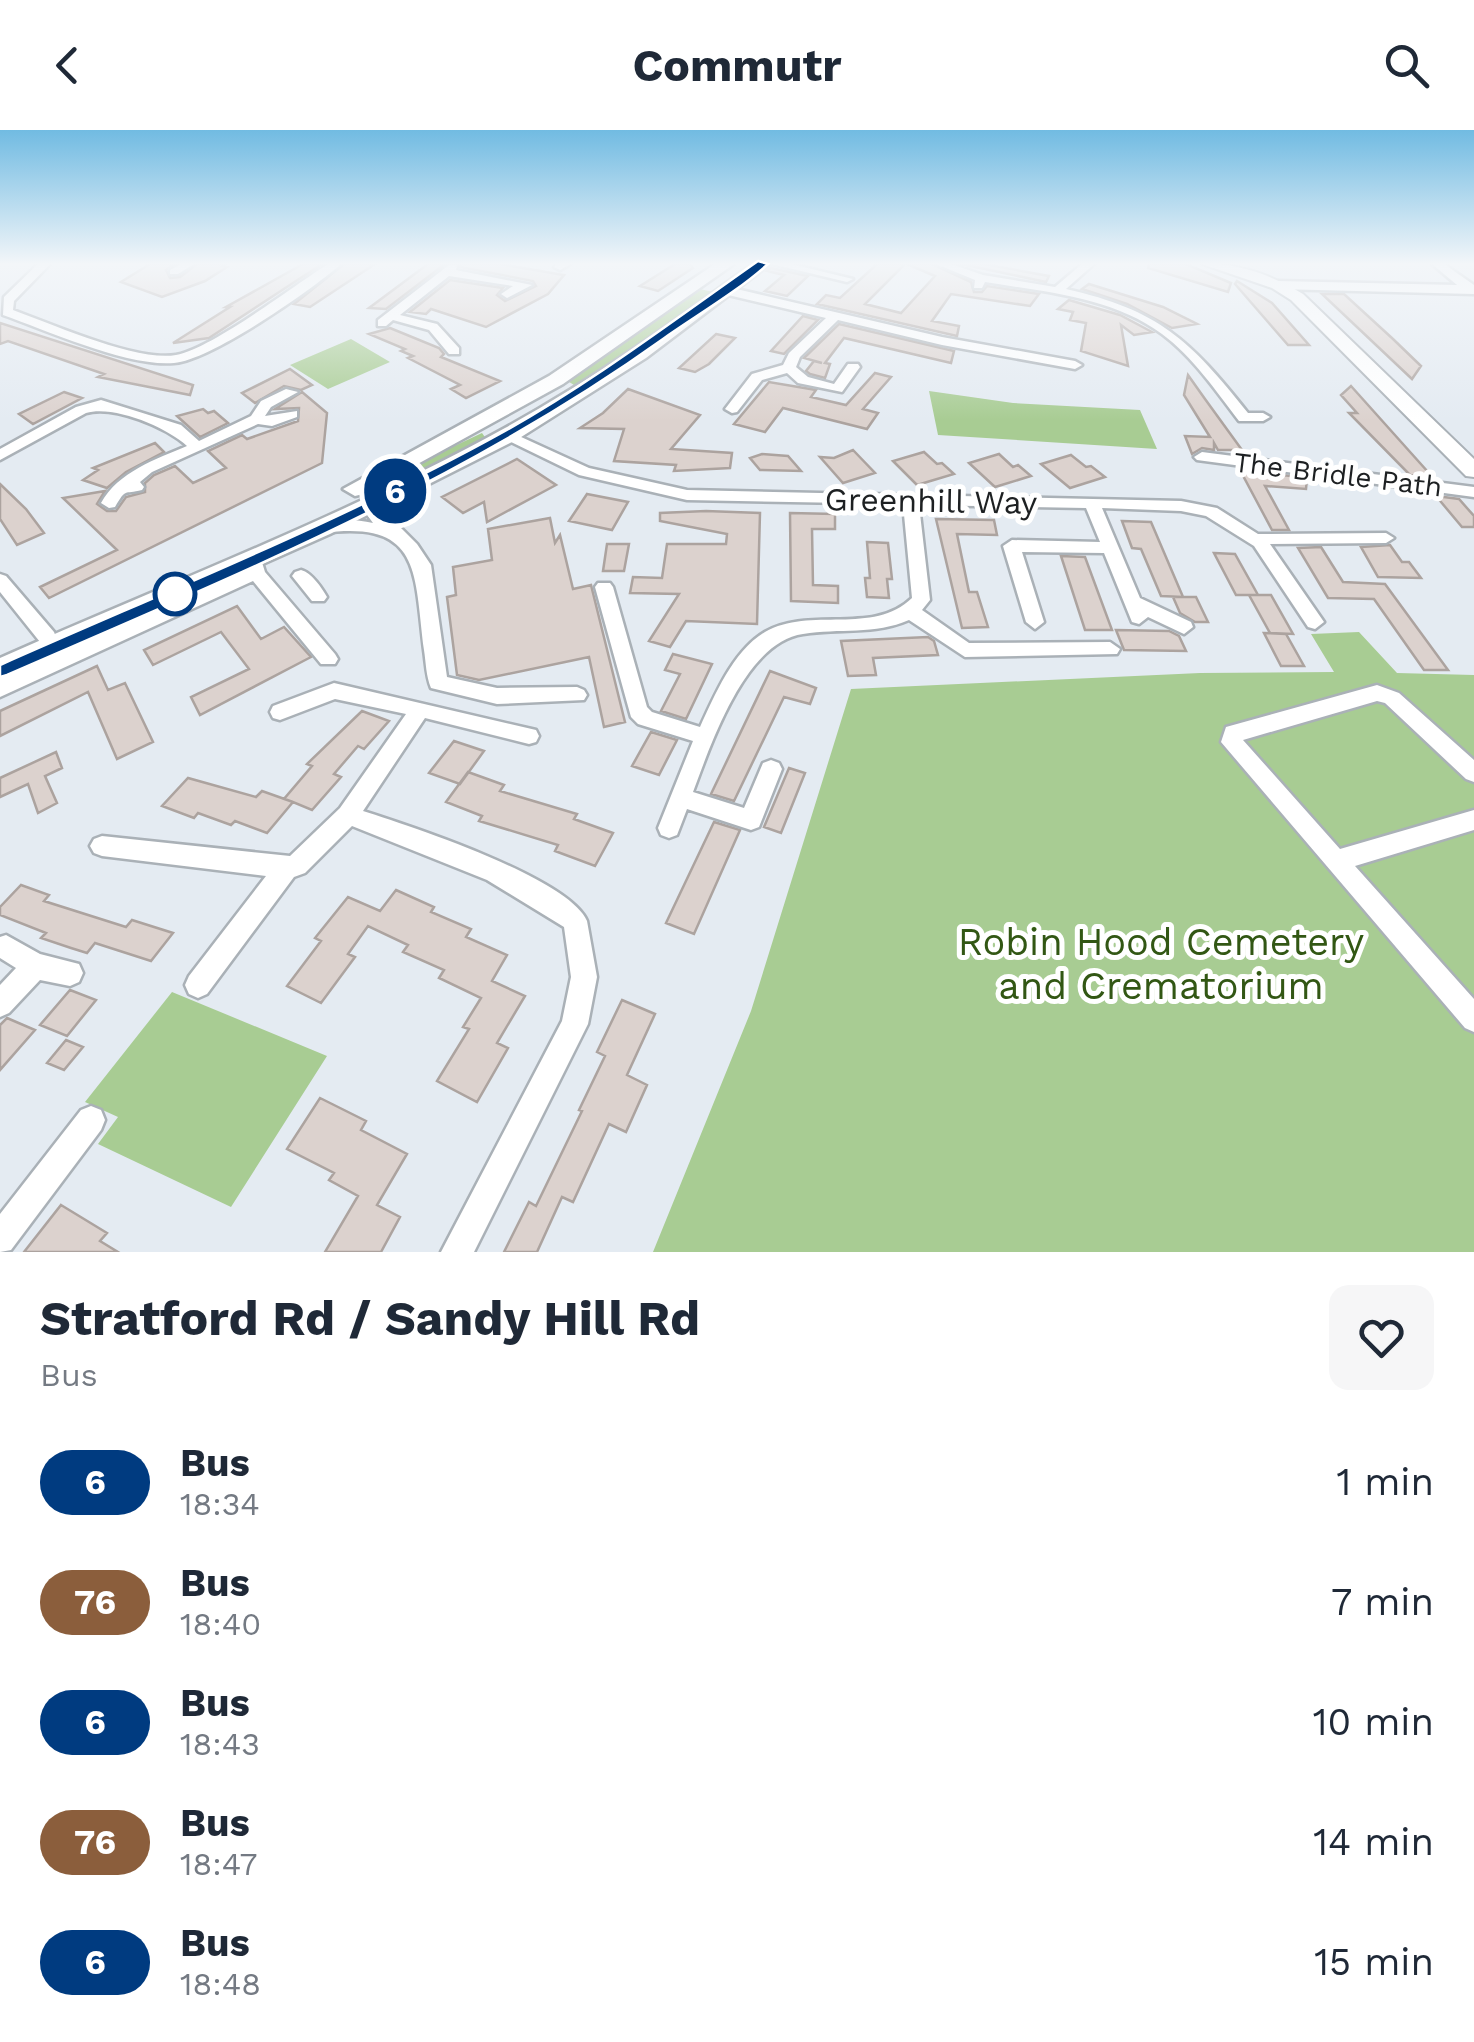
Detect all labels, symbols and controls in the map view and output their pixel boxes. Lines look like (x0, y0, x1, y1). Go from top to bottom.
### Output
icon: back (40, 38, 95, 93)
icon: search (1379, 38, 1434, 93)
text: Commutr (632, 39, 842, 92)
street label: The Bridle Path (1232, 445, 1444, 504)
line badge: 6 (362, 458, 428, 524)
text: 6 (384, 470, 406, 512)
street label: Greenhill Way (824, 480, 1038, 522)
unlabelled marker (154, 573, 196, 615)
park label: Robin Hood Cemetery and Crematorium (958, 920, 1365, 1008)
button: heart (1329, 1285, 1434, 1390)
text: Stratford Rd / Sandy Hill Rd (40, 1290, 700, 1347)
text: Bus (40, 1356, 98, 1394)
text: Bus (180, 1441, 250, 1485)
text: 1 min (1336, 1460, 1434, 1504)
text: 6 (84, 1461, 106, 1503)
text: 18:34 (180, 1485, 260, 1523)
text: Bus (180, 1561, 250, 1605)
text: 7 min (1331, 1580, 1434, 1624)
text: 76 (74, 1581, 116, 1623)
text: 18:40 (180, 1605, 261, 1643)
text: Bus (180, 1681, 250, 1725)
text: 10 min (1313, 1700, 1434, 1744)
text: 6 (84, 1701, 106, 1743)
text: 18:43 (180, 1725, 260, 1763)
text: Bus (180, 1801, 250, 1845)
text: 14 min (1313, 1820, 1434, 1864)
text: 76 (74, 1821, 116, 1863)
text: 18:47 (180, 1845, 258, 1883)
text: Bus (180, 1921, 250, 1965)
text: 15 min (1314, 1940, 1434, 1984)
text: 6 (84, 1941, 106, 1983)
text: 18:48 (180, 1965, 261, 2003)

